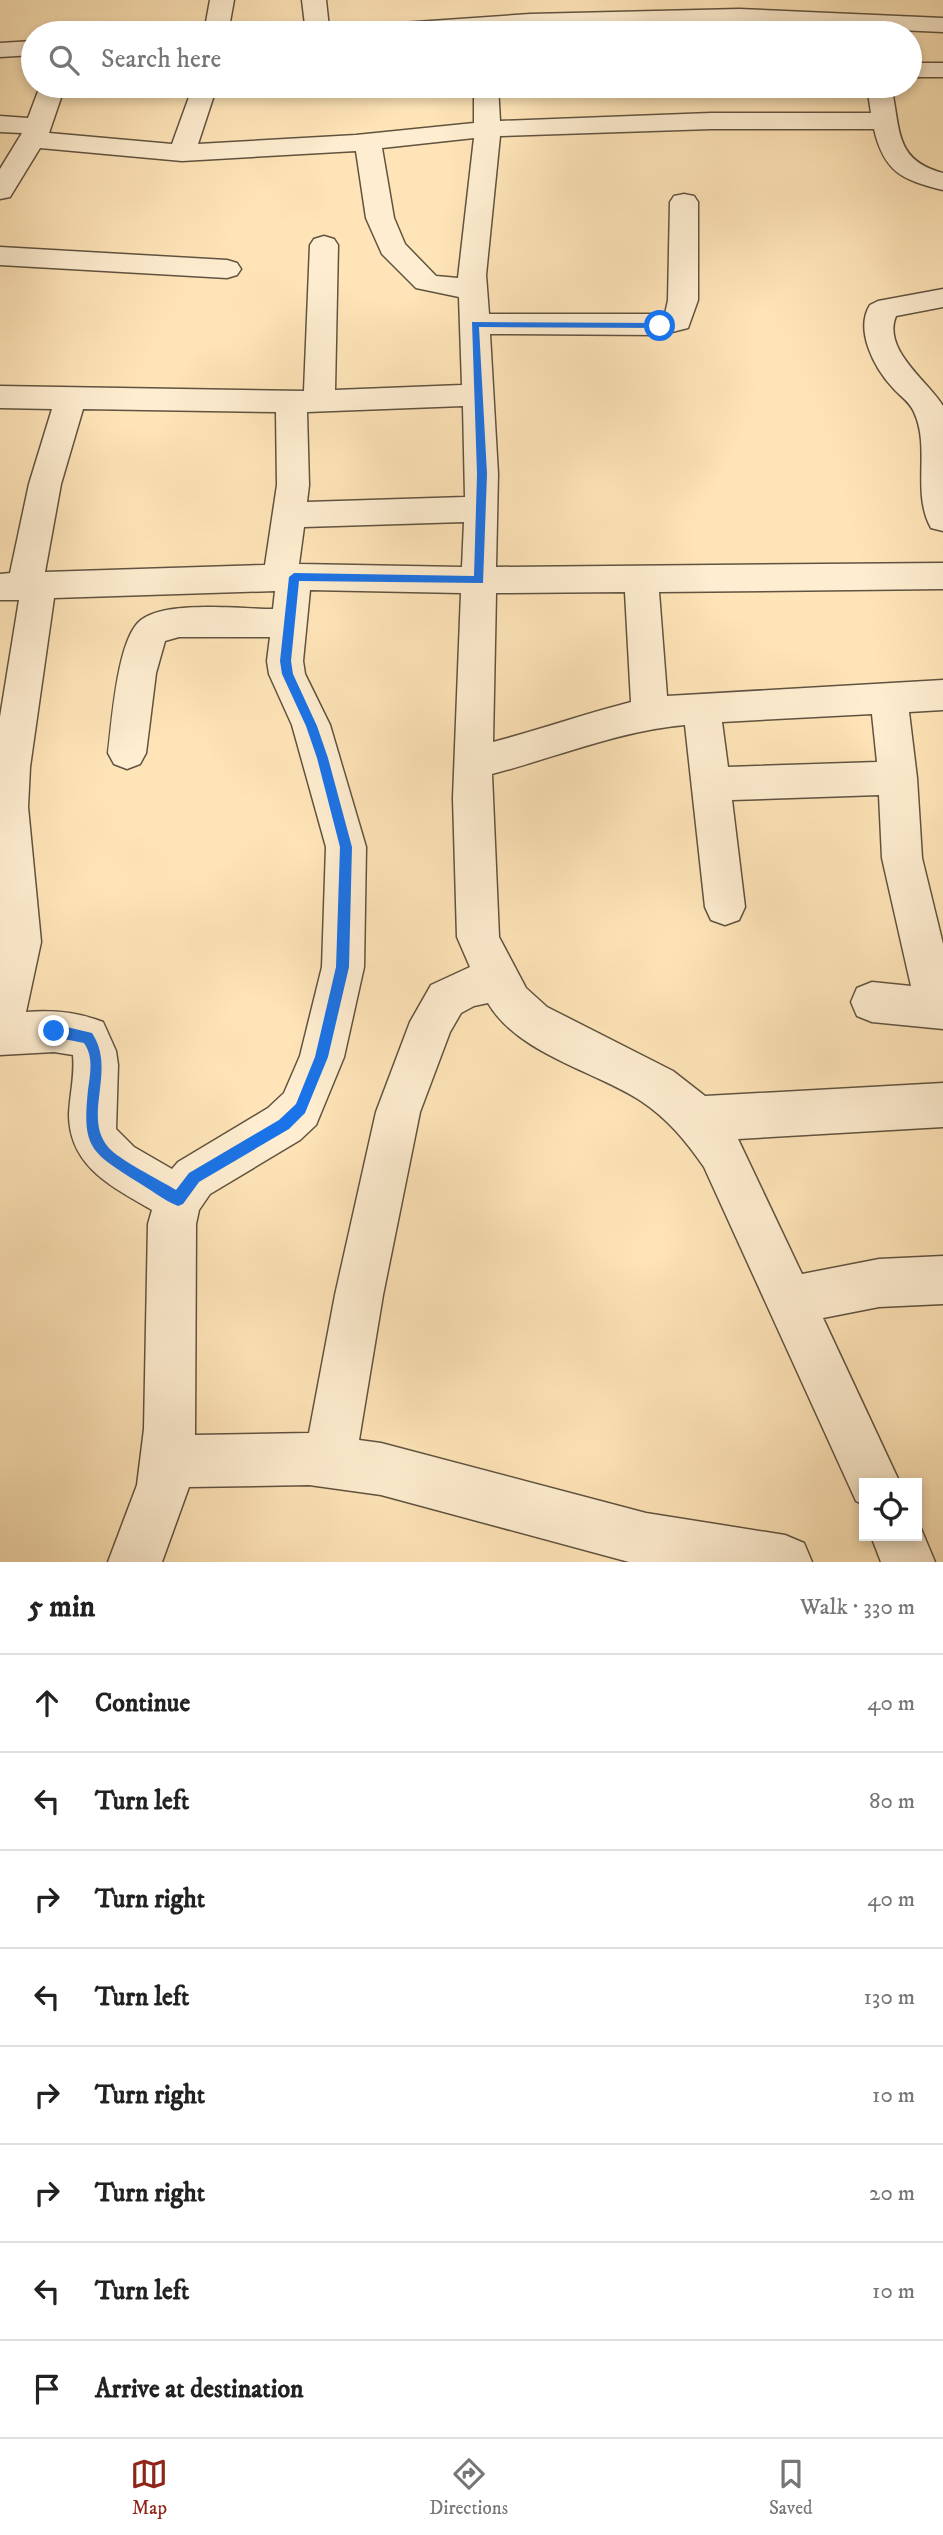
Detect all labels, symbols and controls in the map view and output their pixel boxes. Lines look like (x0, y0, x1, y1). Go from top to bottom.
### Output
search box (21, 21, 922, 98)
icon: search (45, 41, 83, 79)
text: Search here (101, 43, 221, 76)
route start (644, 310, 675, 341)
route end (38, 1015, 69, 1046)
map controls (859, 1478, 922, 1541)
button: locate (859, 1478, 922, 1541)
text: 5 min (28, 1589, 95, 1626)
text: Walk · 330 m (800, 1593, 915, 1622)
icon: ahead (28, 1684, 66, 1722)
text: Continue (95, 1687, 190, 1720)
text: 40 m (867, 1689, 915, 1718)
icon: left (28, 1782, 66, 1820)
text: Turn left (95, 1785, 189, 1818)
text: 80 m (869, 1787, 915, 1816)
icon: right (28, 1880, 66, 1918)
text: Turn right (95, 1883, 205, 1916)
text: 40 m (867, 1885, 915, 1914)
icon: left (28, 1978, 66, 2016)
text: Turn left (95, 1981, 189, 2014)
text: 130 m (863, 1983, 915, 2012)
icon: right (28, 2076, 66, 2114)
text: Turn right (95, 2079, 205, 2112)
text: 10 m (872, 2081, 915, 2110)
icon: right (28, 2174, 66, 2212)
text: Turn right (95, 2177, 205, 2210)
text: 20 m (869, 2179, 915, 2208)
icon: left (28, 2272, 66, 2310)
text: Turn left (95, 2275, 189, 2308)
text: 10 m (872, 2277, 915, 2306)
icon: arrive (28, 2370, 66, 2408)
text: Arrive at destination (95, 2373, 304, 2406)
tab: Map (130, 2455, 168, 2520)
tab: Directions (429, 2455, 508, 2520)
tab: Saved (769, 2455, 813, 2520)

